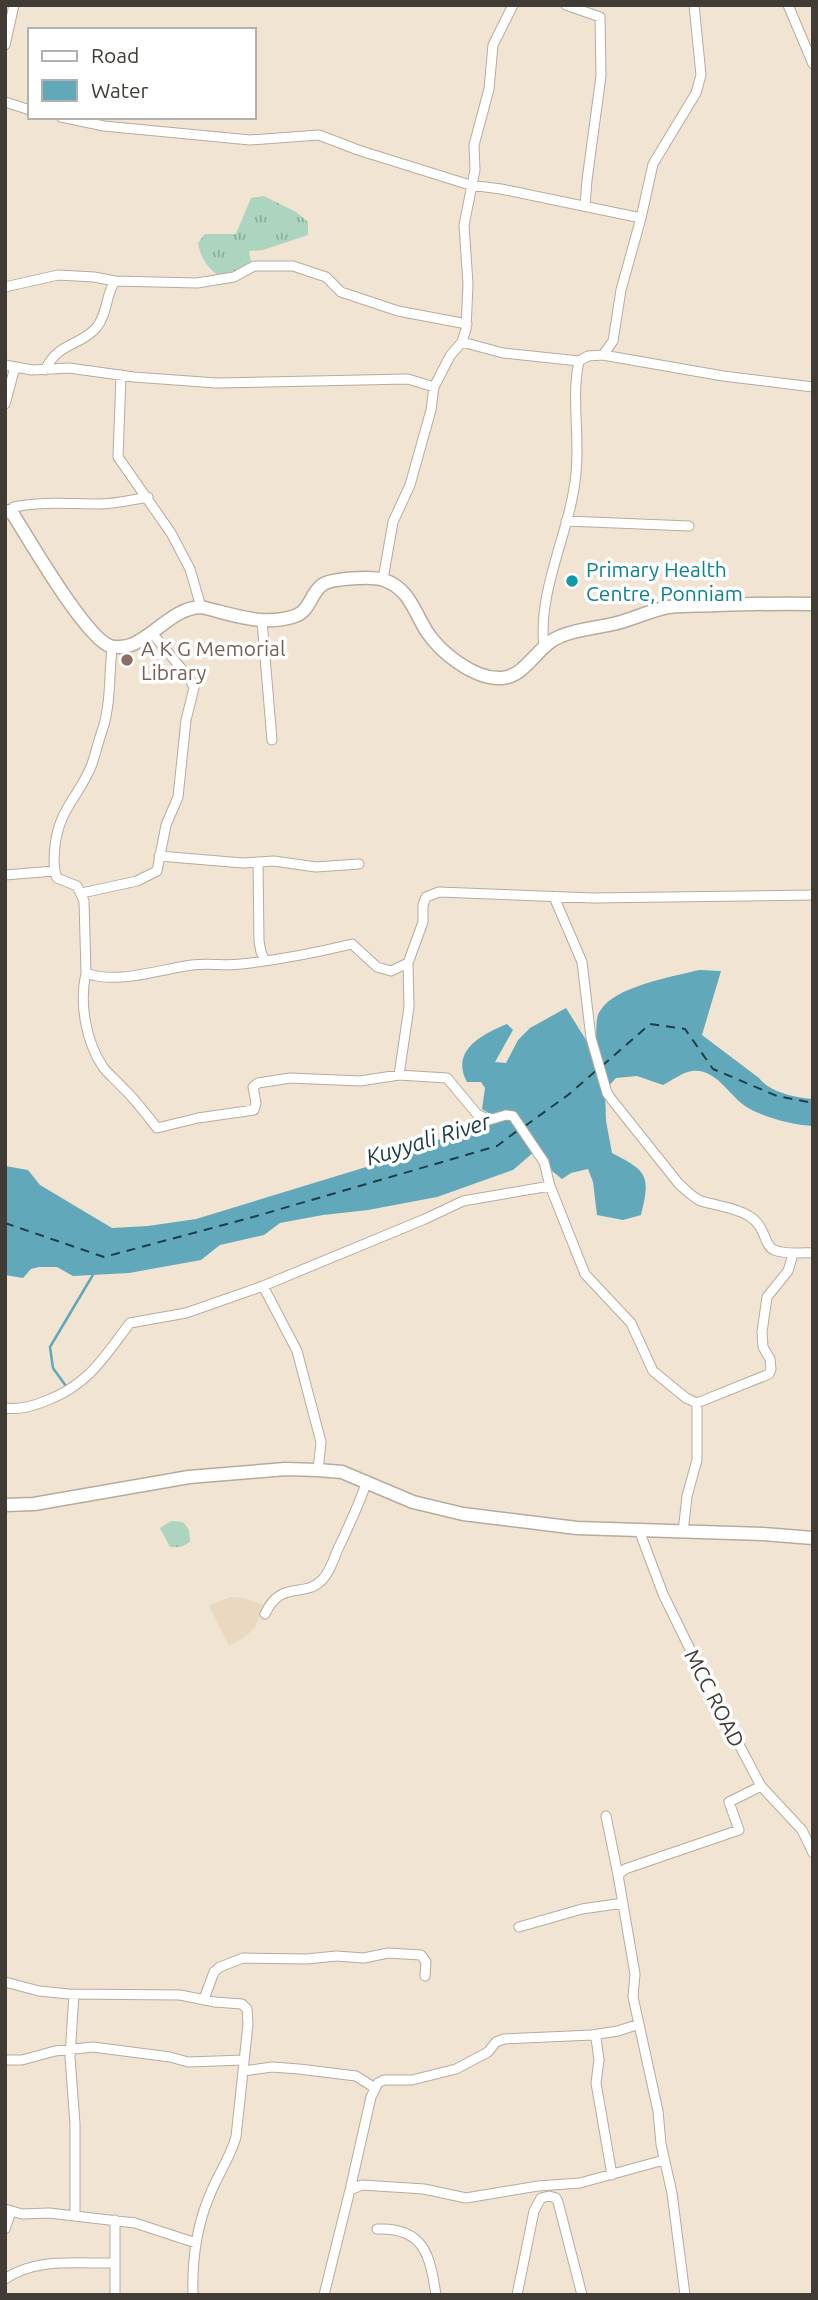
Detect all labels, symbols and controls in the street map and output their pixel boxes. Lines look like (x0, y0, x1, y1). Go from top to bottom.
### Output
legend (28, 28, 256, 119)
text: Road (91, 43, 139, 67)
text: Water (91, 78, 149, 102)
place label: Primary Health Centre, Ponniam (586, 557, 743, 605)
marker: Primary Health Centre, Ponniam (564, 573, 580, 589)
place label: A K G Memorial Library (141, 636, 285, 684)
marker: A K G Memorial Library (119, 652, 135, 668)
water label: Kuyyali River (363, 1108, 494, 1170)
street label: MCC ROAD (680, 1645, 750, 1751)

